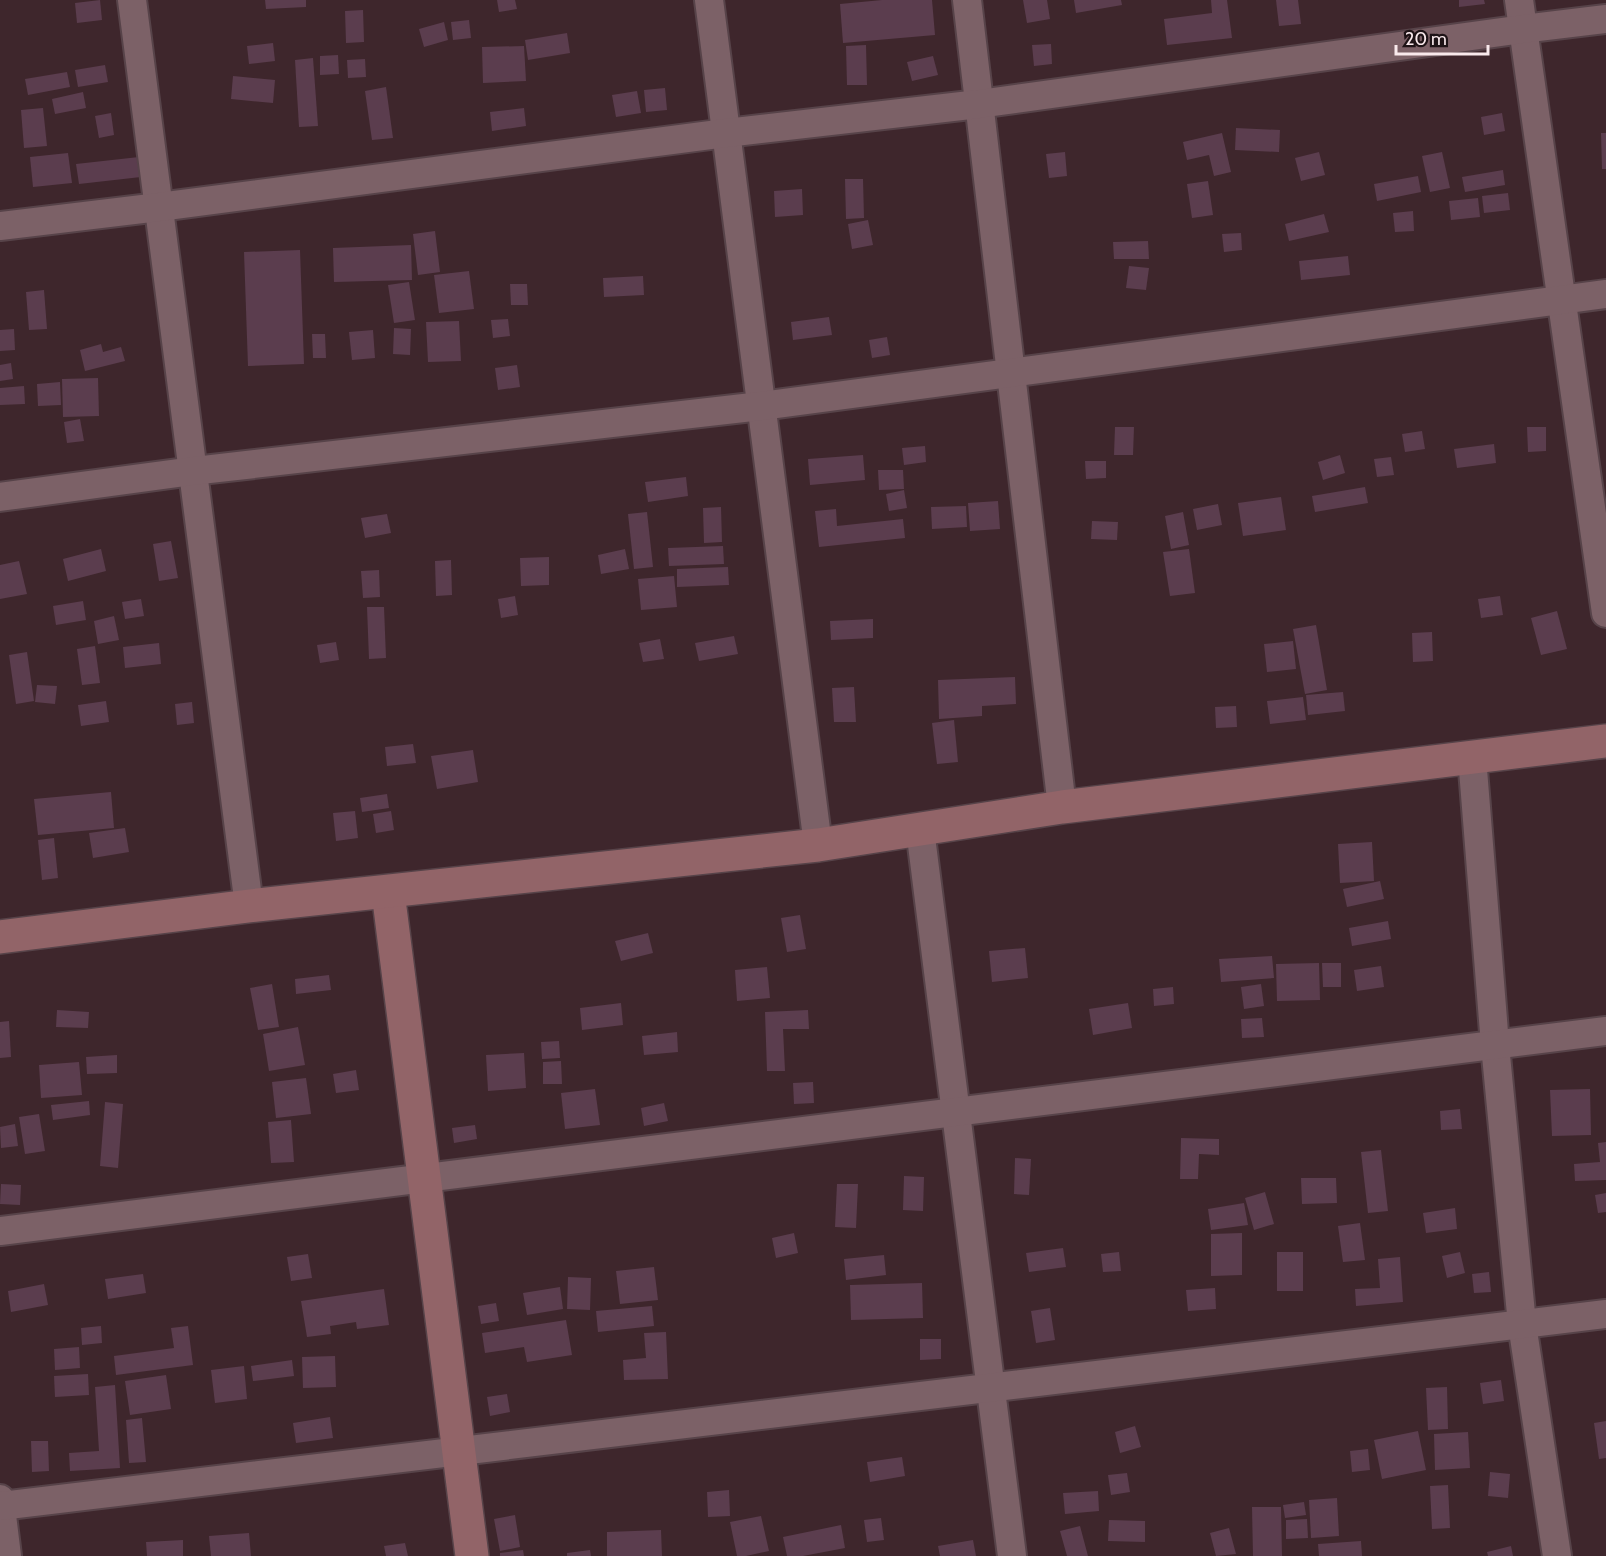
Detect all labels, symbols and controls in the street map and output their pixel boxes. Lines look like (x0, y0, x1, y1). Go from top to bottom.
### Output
scale bar (1396, 18, 1488, 56)
text: 20 m (1405, 28, 1447, 50)

